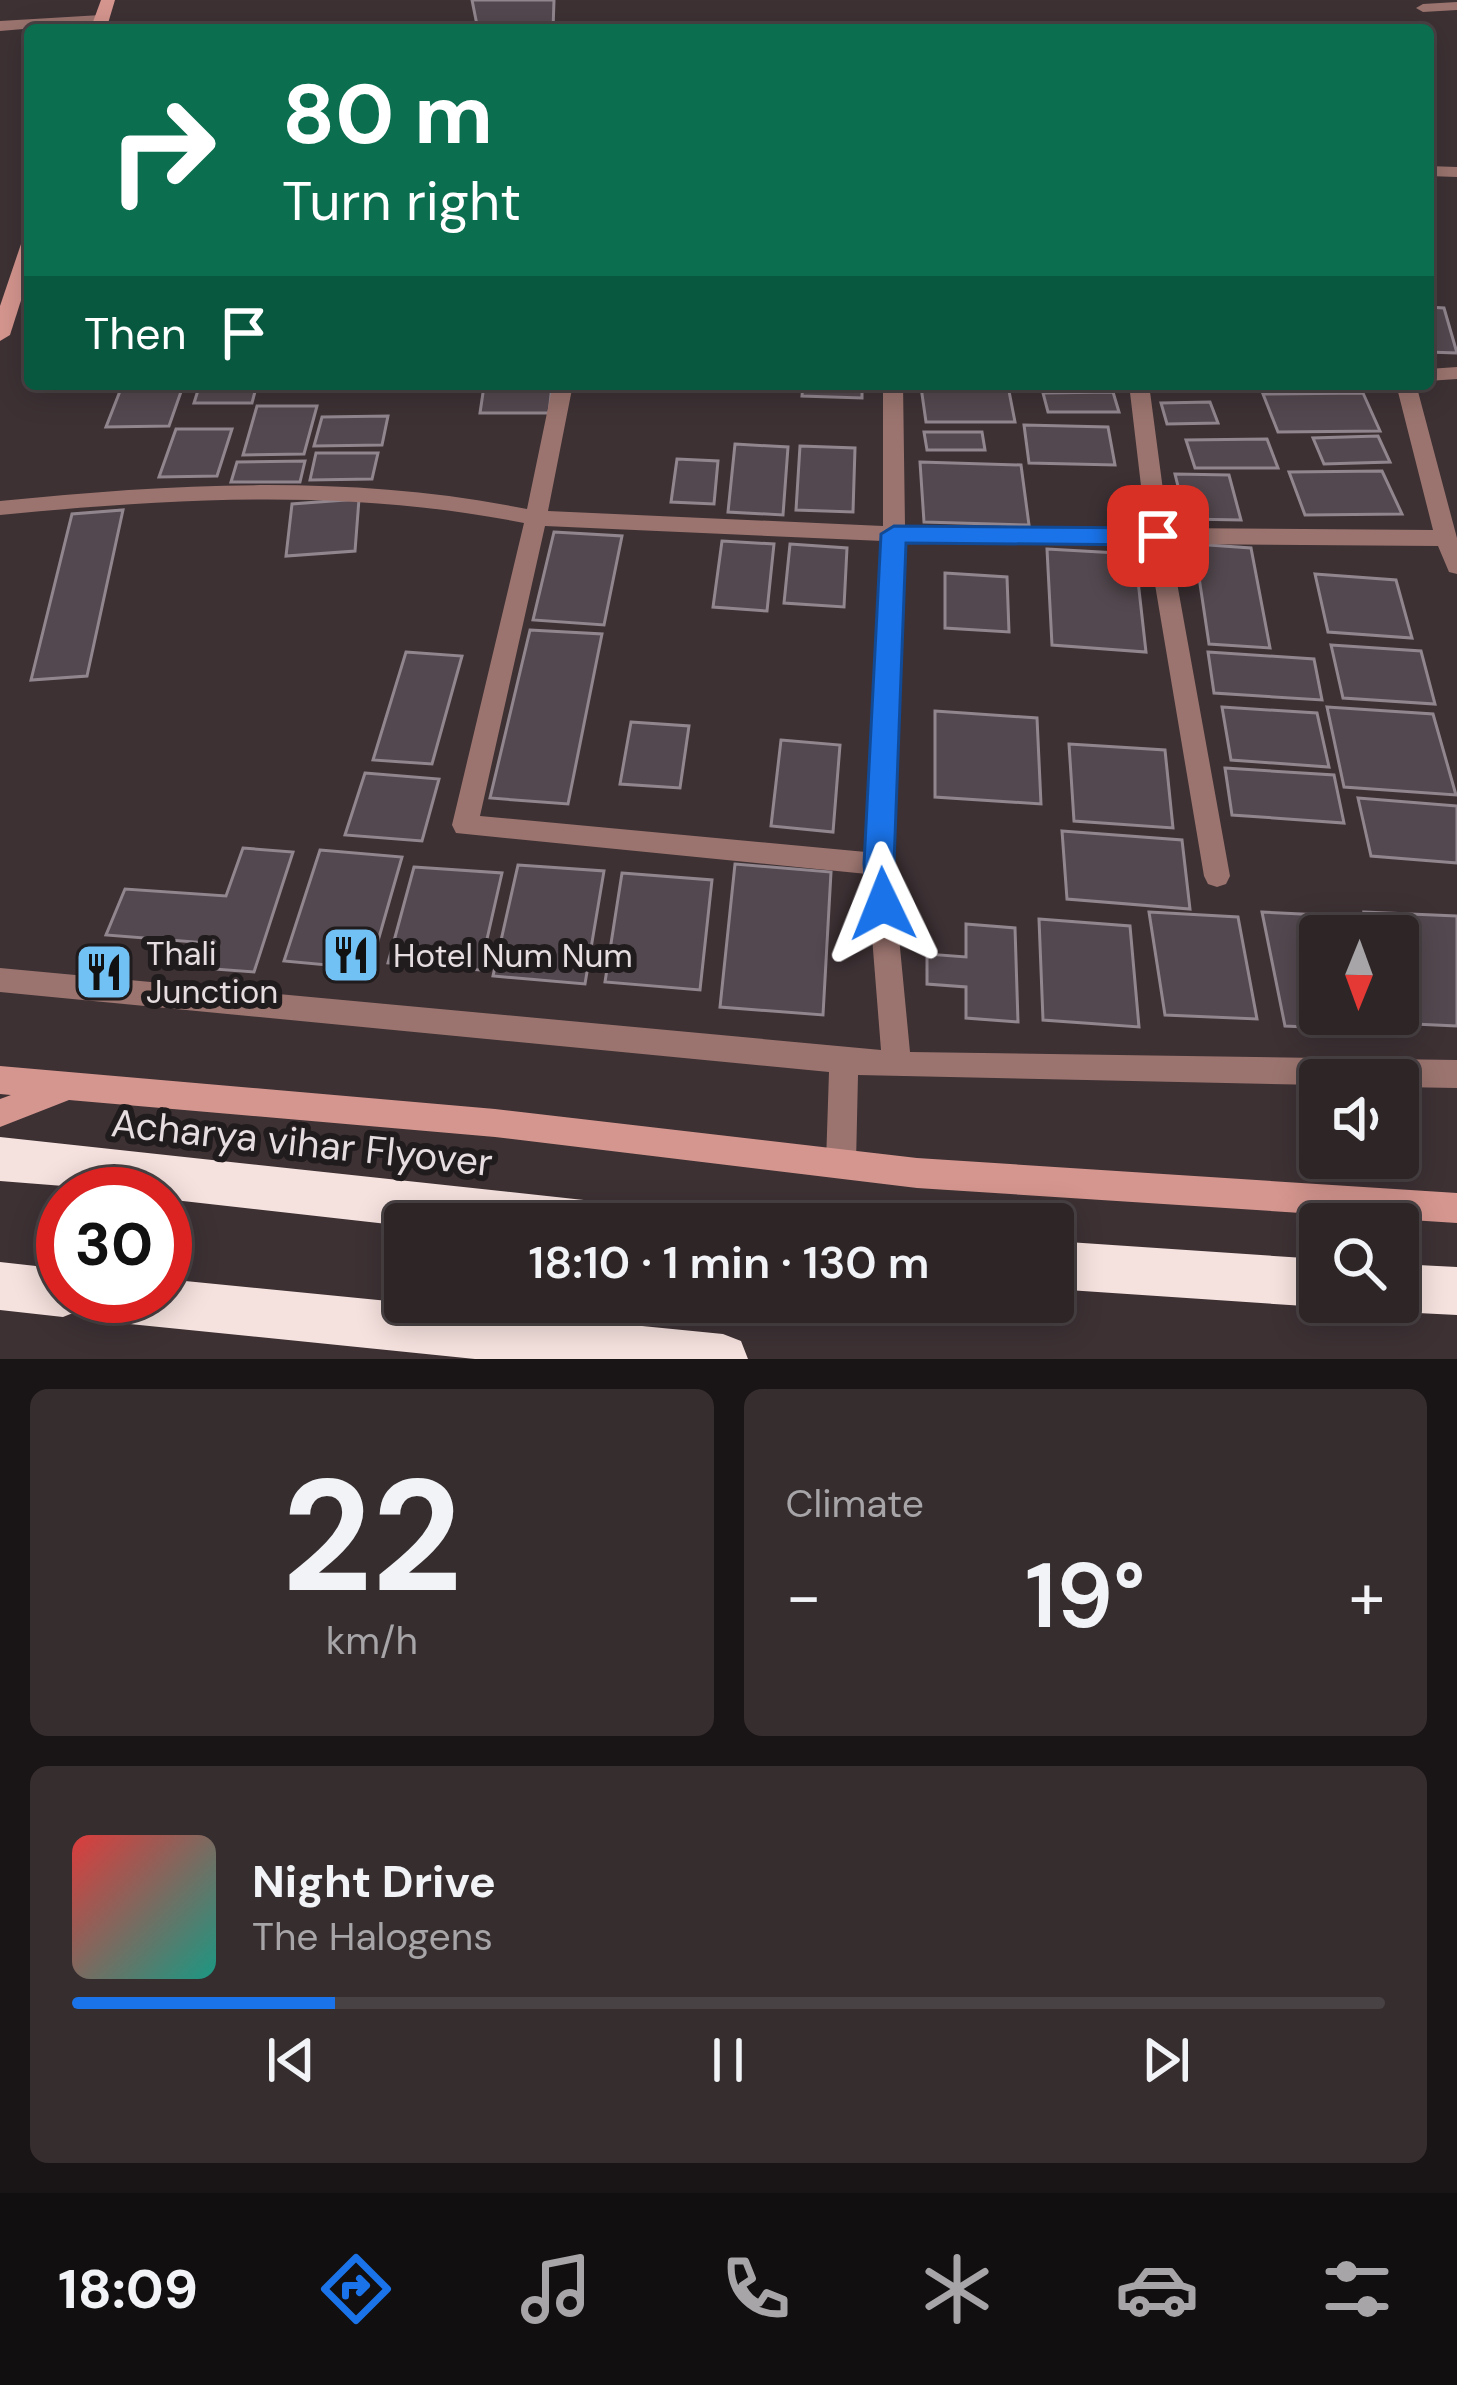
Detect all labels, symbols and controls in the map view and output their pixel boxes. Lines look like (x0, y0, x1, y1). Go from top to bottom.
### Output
text: 80 m (282, 60, 493, 169)
icon: right (84, 72, 240, 228)
text: Turn right (282, 166, 521, 237)
icon: arrive (211, 300, 277, 366)
text: Then (84, 304, 187, 363)
pin (1107, 485, 1209, 587)
icon: arrive (1125, 503, 1191, 569)
position arrow (820, 841, 946, 967)
north arrow (1299, 915, 1419, 1035)
map controls (1299, 915, 1419, 1323)
restaurant icon: Hotel Num Num (320, 924, 382, 986)
place label: Thali Junction (146, 932, 278, 1013)
place label: Hotel Num Num (393, 934, 633, 977)
restaurant icon: Thali Junction (73, 941, 135, 1003)
button: sound (1299, 1059, 1419, 1179)
street label: Acharya vihar Flyover (109, 1097, 495, 1188)
speed limit sign: 30 (36, 1167, 192, 1323)
button: search (1299, 1203, 1419, 1323)
text: 18:10 · 1 min · 130 m (529, 1233, 929, 1292)
text: 22 (282, 1435, 462, 1638)
text: Climate (786, 1478, 924, 1529)
text: 19° (1025, 1538, 1145, 1655)
text: − (786, 1554, 822, 1639)
text: + (1349, 1554, 1385, 1639)
text: km/h (326, 1615, 418, 1666)
text: Night Drive (252, 1852, 496, 1911)
text: The Halogens (252, 1911, 493, 1962)
icon: previous (258, 2027, 324, 2093)
icon: pause (695, 2027, 761, 2093)
icon: next (1133, 2027, 1199, 2093)
icon: directions (314, 2247, 398, 2331)
icon: music (514, 2247, 598, 2331)
icon: phone (714, 2247, 798, 2331)
icon: climate (915, 2247, 999, 2331)
icon: car (1115, 2247, 1199, 2331)
icon: filters (1315, 2247, 1399, 2331)
text: 18:09 (58, 2254, 198, 2325)

